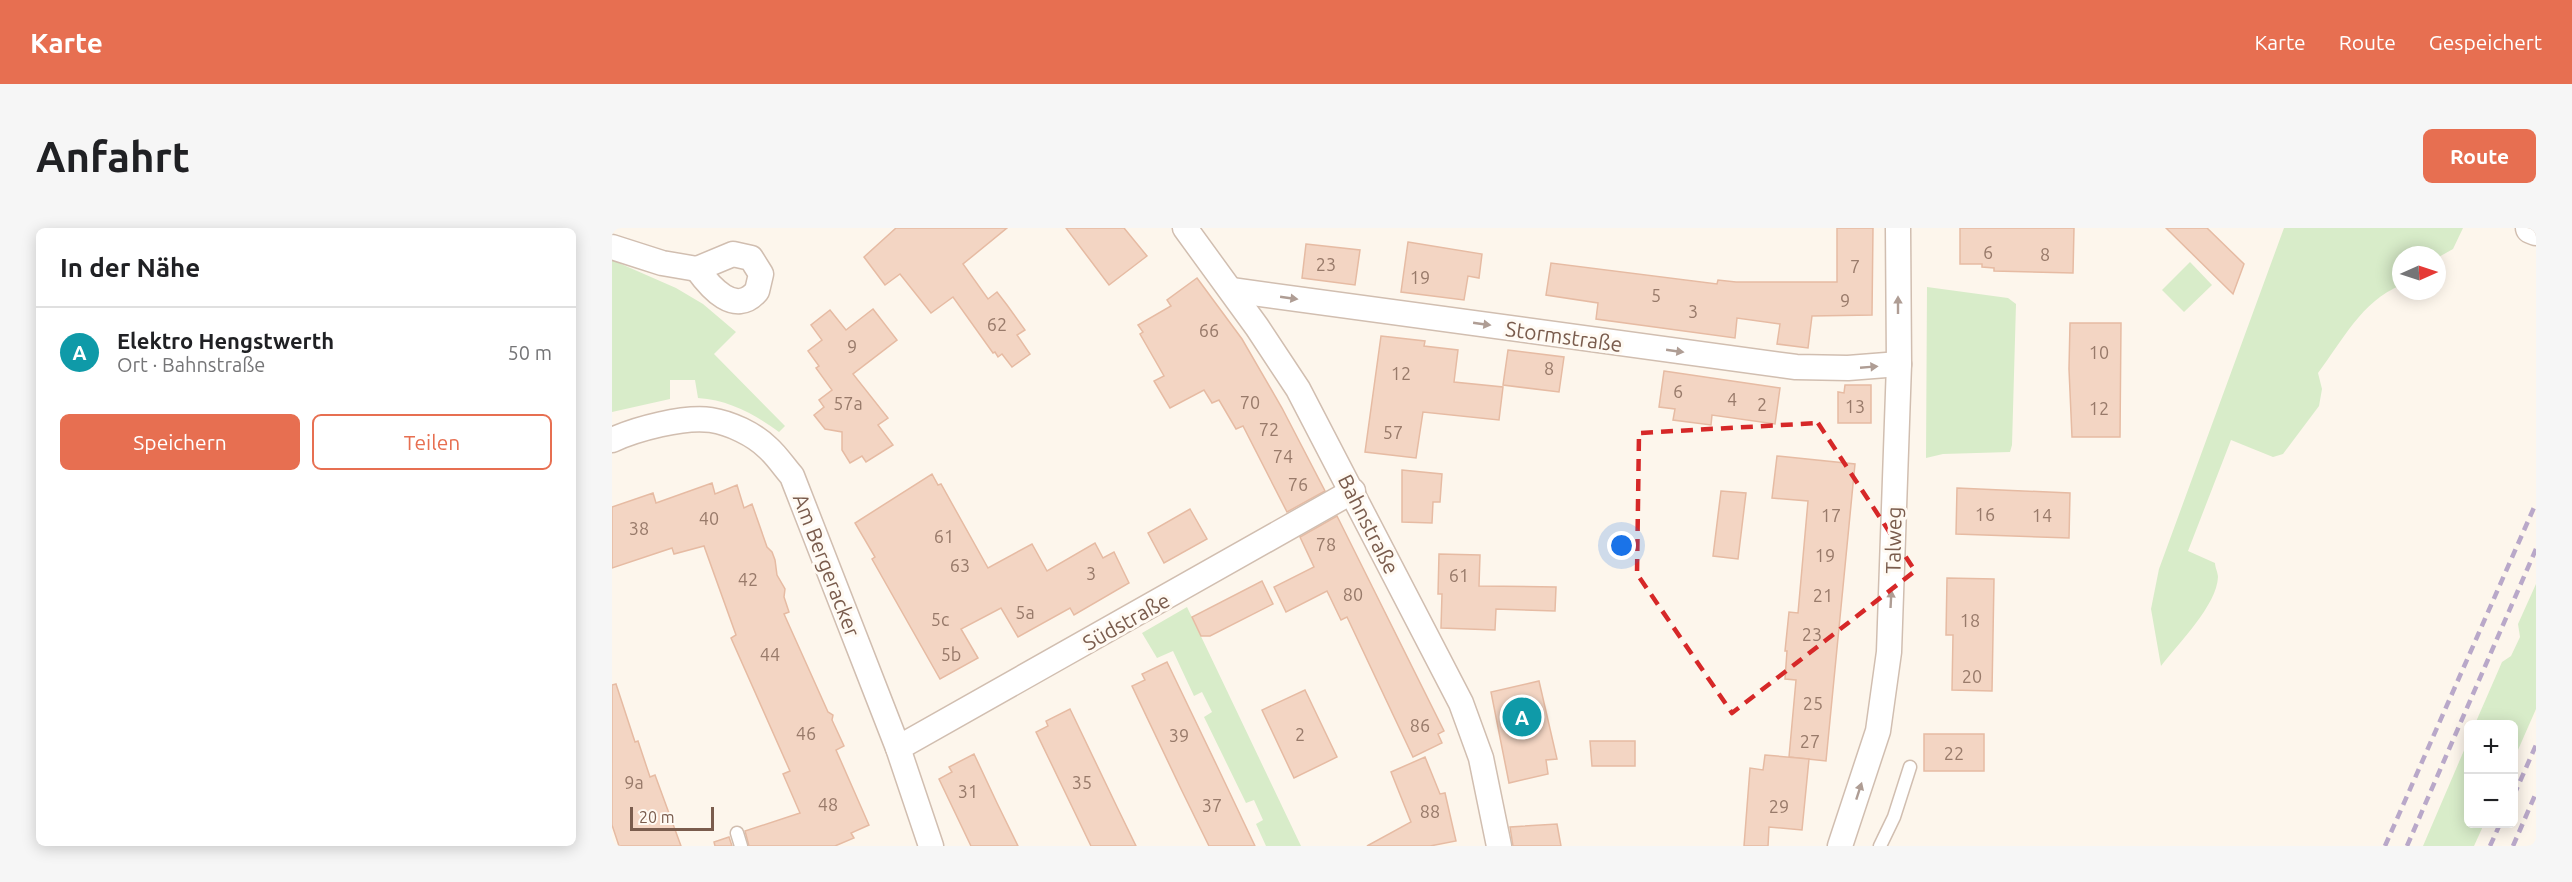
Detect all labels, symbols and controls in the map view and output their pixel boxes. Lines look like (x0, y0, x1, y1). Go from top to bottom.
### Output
text: Karte (30, 27, 103, 58)
text: Karte (2254, 30, 2306, 54)
text: Route (2339, 30, 2396, 54)
text: Gespeichert (2429, 30, 2542, 54)
button: Route (2423, 129, 2536, 183)
text: Anfahrt (36, 133, 190, 180)
house number: 6 (1983, 242, 1993, 262)
house number: 8 (2040, 244, 2050, 264)
north arrow (2392, 246, 2446, 300)
text: In der Nähe (60, 253, 200, 282)
house number: 23 (1316, 254, 1336, 274)
house number: 7 (1850, 256, 1860, 276)
house number: 19 (1410, 267, 1430, 287)
house number: 5 (1651, 285, 1661, 305)
house number: 9 (1840, 290, 1850, 310)
one-way arrow (1279, 294, 1298, 303)
one-way arrow (1894, 296, 1903, 315)
house number: 3 (1688, 301, 1698, 321)
house number: 62 (987, 314, 1007, 334)
street label: Stormstraße (1504, 316, 1624, 356)
house number: 66 (1199, 320, 1219, 340)
one-way arrow (1472, 320, 1491, 329)
text: Elektro Hengstwerth (117, 328, 334, 353)
house number: 9 (847, 336, 857, 356)
text: A (72, 341, 87, 364)
text: 50 m (508, 341, 552, 364)
house number: 10 (2089, 342, 2109, 362)
one-way arrow (1666, 346, 1685, 355)
text: Ort · Bahnstraße (117, 353, 265, 376)
house number: 8 (1544, 358, 1554, 378)
one-way arrow (1859, 362, 1878, 371)
house number: 12 (1391, 363, 1411, 383)
house number: 6 (1673, 381, 1683, 401)
house number: 4 (1727, 389, 1737, 409)
house number: 70 (1240, 392, 1260, 412)
house number: 57a (833, 393, 863, 413)
house number: 2 (1757, 394, 1767, 414)
house number: 13 (1845, 396, 1865, 416)
house number: 12 (2089, 398, 2109, 418)
button: Speichern (60, 414, 300, 470)
button: Teilen (312, 414, 552, 470)
house number: 72 (1259, 419, 1279, 439)
house number: 57 (1383, 422, 1403, 442)
house number: 74 (1273, 446, 1293, 466)
street label: Bahnstraße (1334, 470, 1404, 578)
house number: 76 (1288, 474, 1308, 494)
street label: Am Bergeracker (789, 490, 865, 640)
house number: 16 (1975, 504, 1995, 524)
house number: 17 (1821, 505, 1841, 525)
house number: 14 (2032, 505, 2052, 525)
street label: Talweg (1880, 506, 1906, 574)
house number: 40 (699, 508, 719, 528)
house number: 38 (629, 518, 649, 538)
house number: 61 (934, 526, 954, 546)
your location (1607, 531, 1636, 560)
house number: 78 (1316, 534, 1336, 554)
house number: 19 (1815, 545, 1835, 565)
house number: 63 (950, 555, 970, 575)
house number: 3 (1086, 563, 1096, 583)
house number: 61 (1449, 565, 1469, 585)
house number: 42 (738, 569, 758, 589)
house number: 80 (1343, 584, 1363, 604)
house number: 21 (1813, 585, 1833, 605)
street label: Südstraße (1078, 587, 1174, 655)
one-way arrow (1887, 590, 1896, 609)
house number: 5a (1015, 602, 1035, 622)
house number: 5c (931, 609, 949, 629)
house number: 18 (1960, 610, 1980, 630)
house number: 23 (1802, 624, 1822, 644)
house number: 44 (760, 644, 780, 664)
house number: 5b (941, 644, 961, 664)
house number: 20 (1962, 666, 1982, 686)
house number: 25 (1803, 693, 1823, 713)
pin: A (1502, 694, 1542, 740)
house number: 86 (1410, 715, 1430, 735)
map controls (2464, 720, 2518, 828)
button: + (2464, 720, 2518, 774)
house number: 46 (796, 723, 816, 743)
house number: 2 (1295, 724, 1305, 744)
house number: 39 (1169, 725, 1189, 745)
house number: 27 (1800, 731, 1820, 751)
house number: 22 (1944, 743, 1964, 763)
house number: 9a (624, 772, 644, 792)
house number: 35 (1072, 772, 1092, 792)
button: − (2464, 774, 2518, 828)
house number: 31 (958, 781, 978, 801)
one-way arrow (1855, 782, 1865, 800)
house number: 48 (818, 794, 838, 814)
house number: 37 (1202, 795, 1222, 815)
house number: 29 (1769, 796, 1789, 816)
house number: 88 (1420, 801, 1440, 821)
scale bar (630, 804, 714, 832)
text: 20 m (639, 808, 675, 826)

